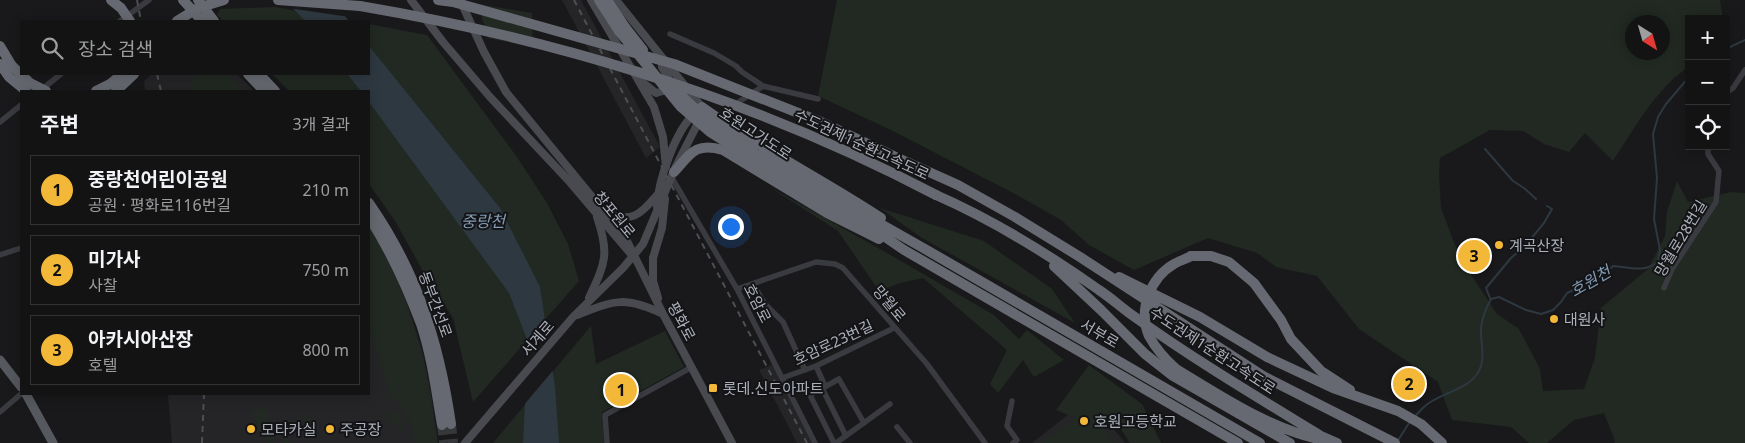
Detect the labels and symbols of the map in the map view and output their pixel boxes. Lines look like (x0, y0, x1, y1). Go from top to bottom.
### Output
north arrow (1625, 15, 1670, 60)
street label: 호원고가도로 (716, 102, 796, 164)
street label: 수도권제1순환고속도로 (791, 104, 933, 184)
street label: 창포원로 (590, 186, 640, 242)
street label: 망월로28번길 (1649, 196, 1711, 280)
water label: 중랑천 (461, 210, 507, 232)
your location (718, 214, 744, 240)
place label: 계곡산장 (1509, 235, 1564, 255)
pin: 3 (1458, 237, 1490, 275)
marker: 계곡산장 (1493, 239, 1505, 251)
water label: 호원천 (1565, 259, 1617, 302)
street label: 동부간선로 (415, 268, 457, 340)
street label: 호암로 (740, 280, 776, 326)
street label: 망월로 (869, 281, 911, 325)
street label: 평화로 (663, 298, 701, 344)
street label: 수도권제1순환고속도로 (1146, 302, 1280, 398)
place label: 대원사 (1564, 309, 1606, 329)
marker: 대원사 (1548, 313, 1560, 325)
street label: 서부로 (1077, 314, 1123, 352)
street label: 호암로23번길 (790, 315, 876, 369)
street label: 서계로 (516, 316, 558, 360)
pin: 2 (1393, 365, 1425, 403)
pin: 1 (605, 371, 637, 409)
place label: 롯데.신도아파트 (723, 378, 824, 398)
marker: 롯데.신도아파트 (707, 382, 719, 394)
place label: 호원고등학교 (1094, 411, 1177, 431)
marker: 호원고등학교 (1078, 415, 1090, 427)
place label: 모타카실 (261, 419, 316, 439)
place label: 주공장 (340, 419, 382, 439)
marker: 모타카실 (245, 423, 257, 435)
marker: 주공장 (324, 423, 336, 435)

